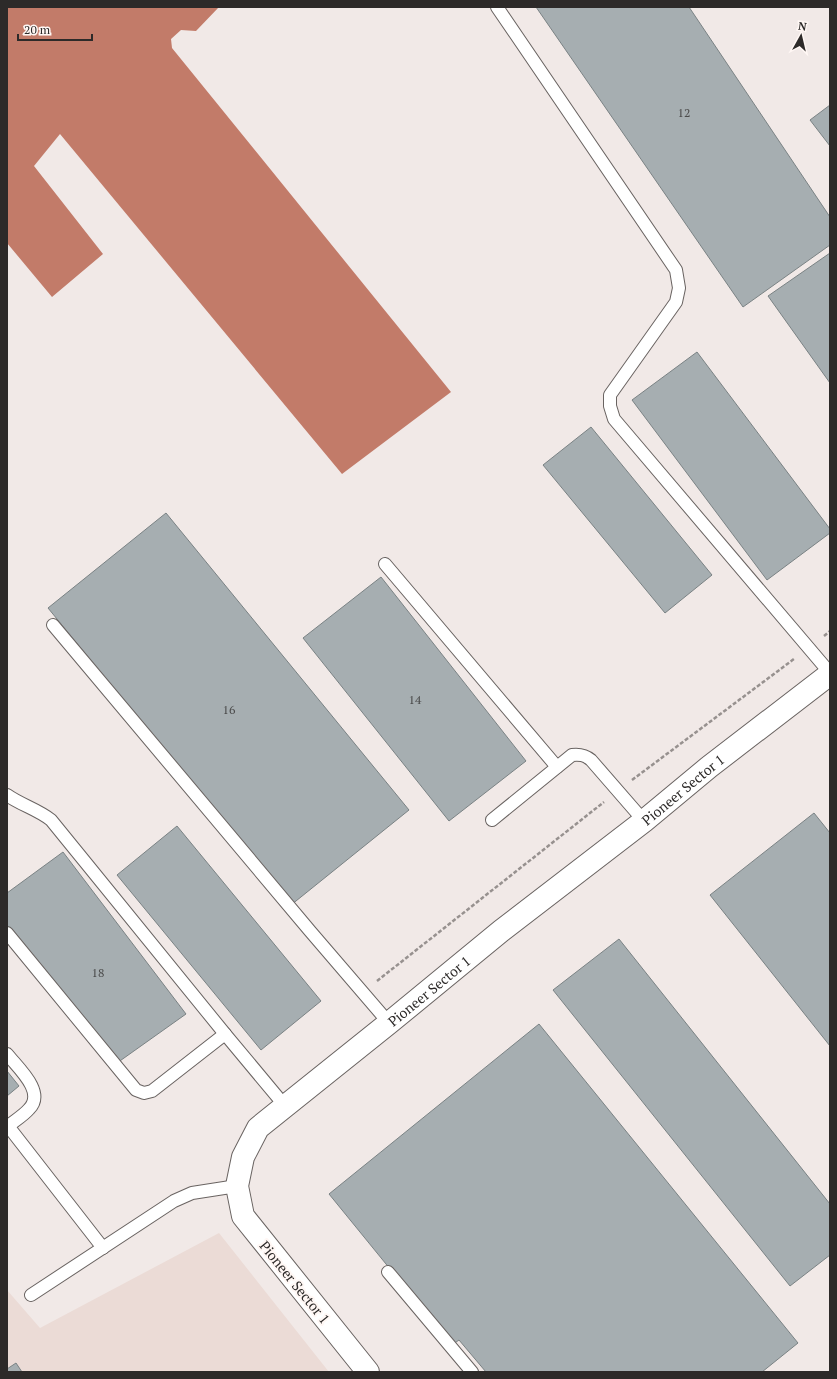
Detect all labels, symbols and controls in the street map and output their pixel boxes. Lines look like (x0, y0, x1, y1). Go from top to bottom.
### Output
scale bar (18, 16, 92, 42)
north arrow (781, 16, 821, 56)
text: N (797, 19, 808, 34)
text: 20 m (24, 22, 51, 37)
house number: 12 (678, 105, 690, 120)
house number: 14 (409, 692, 422, 707)
house number: 16 (223, 702, 236, 717)
street label: Pioneer Sector 1 (637, 749, 728, 829)
street label: Pioneer Sector 1 (383, 951, 474, 1030)
house number: 18 (92, 965, 104, 980)
street label: Pioneer Sector 1 (256, 1236, 334, 1328)

